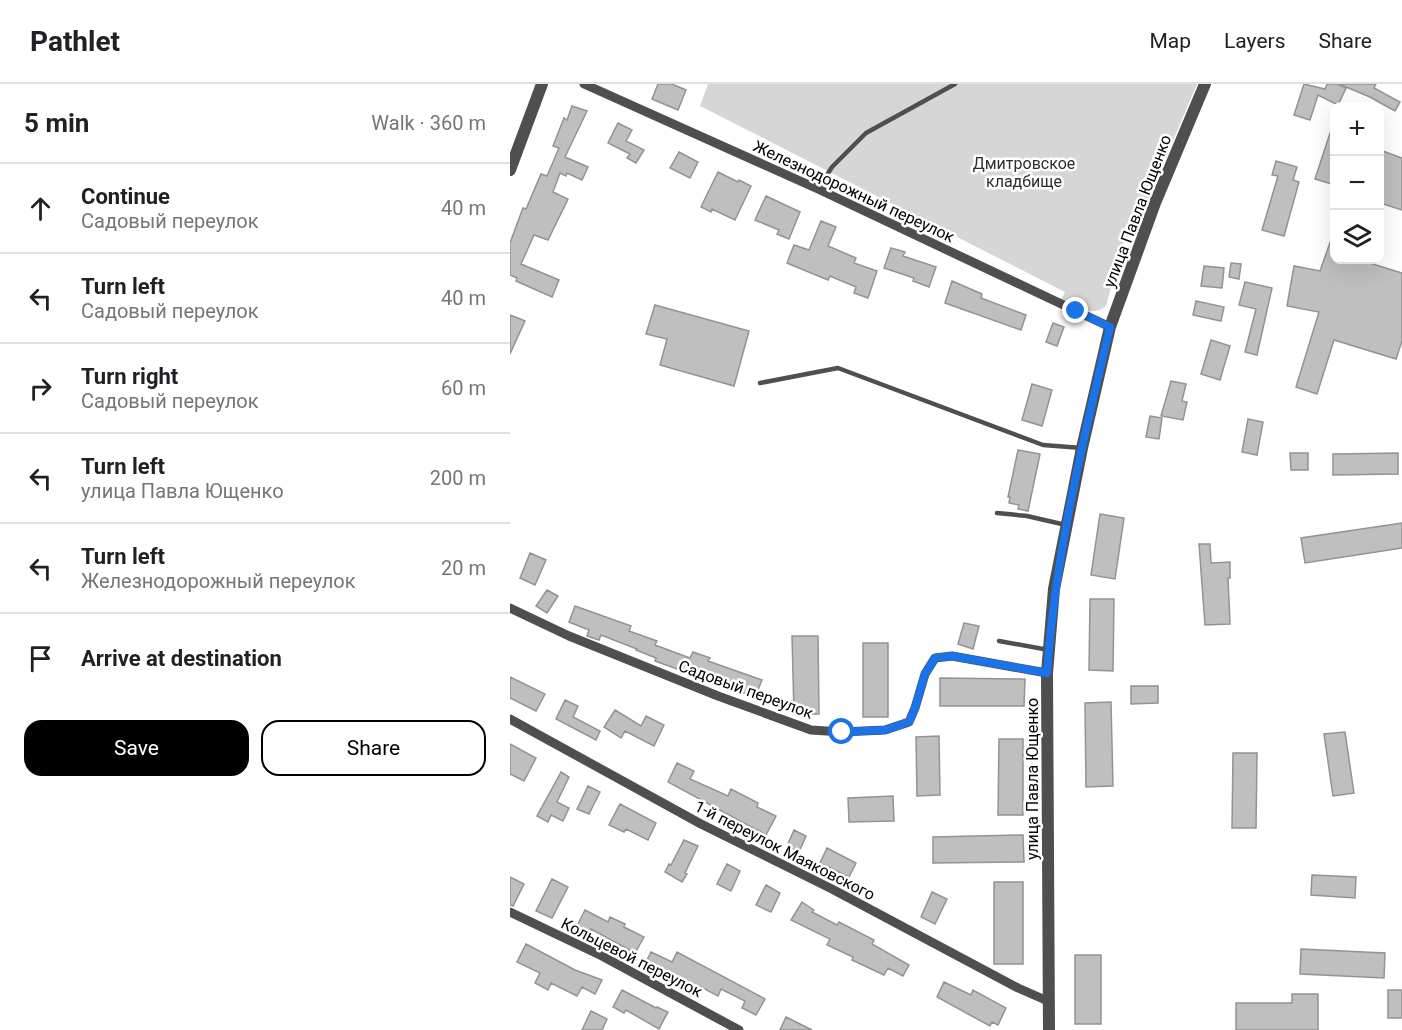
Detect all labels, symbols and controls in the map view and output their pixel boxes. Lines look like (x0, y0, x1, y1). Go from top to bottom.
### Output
text: Pathlet (30, 25, 120, 58)
text: Map (1149, 29, 1191, 53)
text: Layers (1224, 29, 1285, 53)
text: Share (1318, 29, 1372, 53)
map controls (1330, 102, 1384, 264)
button: + (1330, 102, 1384, 156)
text: 5 min (24, 108, 89, 138)
text: Walk · 360 m (371, 111, 486, 135)
street label: улица Павла Ющенко (1100, 132, 1175, 290)
street label: Железнодорожный переулок (750, 136, 958, 247)
park label: Дмитровское кладбище (973, 154, 1075, 191)
button: − (1330, 156, 1384, 210)
text: Continue (81, 184, 170, 209)
icon: ahead (24, 192, 57, 225)
text: 40 m (441, 196, 486, 220)
text: Садовый переулок (81, 209, 259, 233)
button: layers (1330, 210, 1384, 264)
text: Turn left (81, 274, 165, 299)
icon: left (24, 282, 57, 315)
text: 40 m (441, 286, 486, 310)
route end (1062, 297, 1088, 323)
text: Садовый переулок (81, 299, 259, 323)
text: Turn right (81, 364, 178, 389)
icon: right (24, 372, 57, 405)
text: 60 m (441, 376, 486, 400)
text: Садовый переулок (81, 389, 259, 413)
text: Turn left (81, 454, 165, 479)
icon: left (24, 462, 57, 495)
text: 200 m (430, 466, 486, 490)
text: улица Павла Ющенко (81, 479, 284, 503)
text: Turn left (81, 544, 165, 569)
icon: left (24, 552, 57, 585)
text: 20 m (441, 556, 486, 580)
text: Железнодорожный переулок (81, 569, 356, 593)
icon: arrive (24, 642, 57, 675)
text: Arrive at destination (81, 646, 282, 671)
street label: Садовый переулок (676, 656, 816, 723)
street label: улица Павла Ющенко (1023, 698, 1042, 860)
route start (828, 718, 854, 744)
button: Save (24, 720, 249, 776)
button: Share (261, 720, 486, 776)
street label: 1-й переулок Маяковского (691, 797, 878, 904)
street label: Кольцевой переулок (558, 914, 706, 1001)

